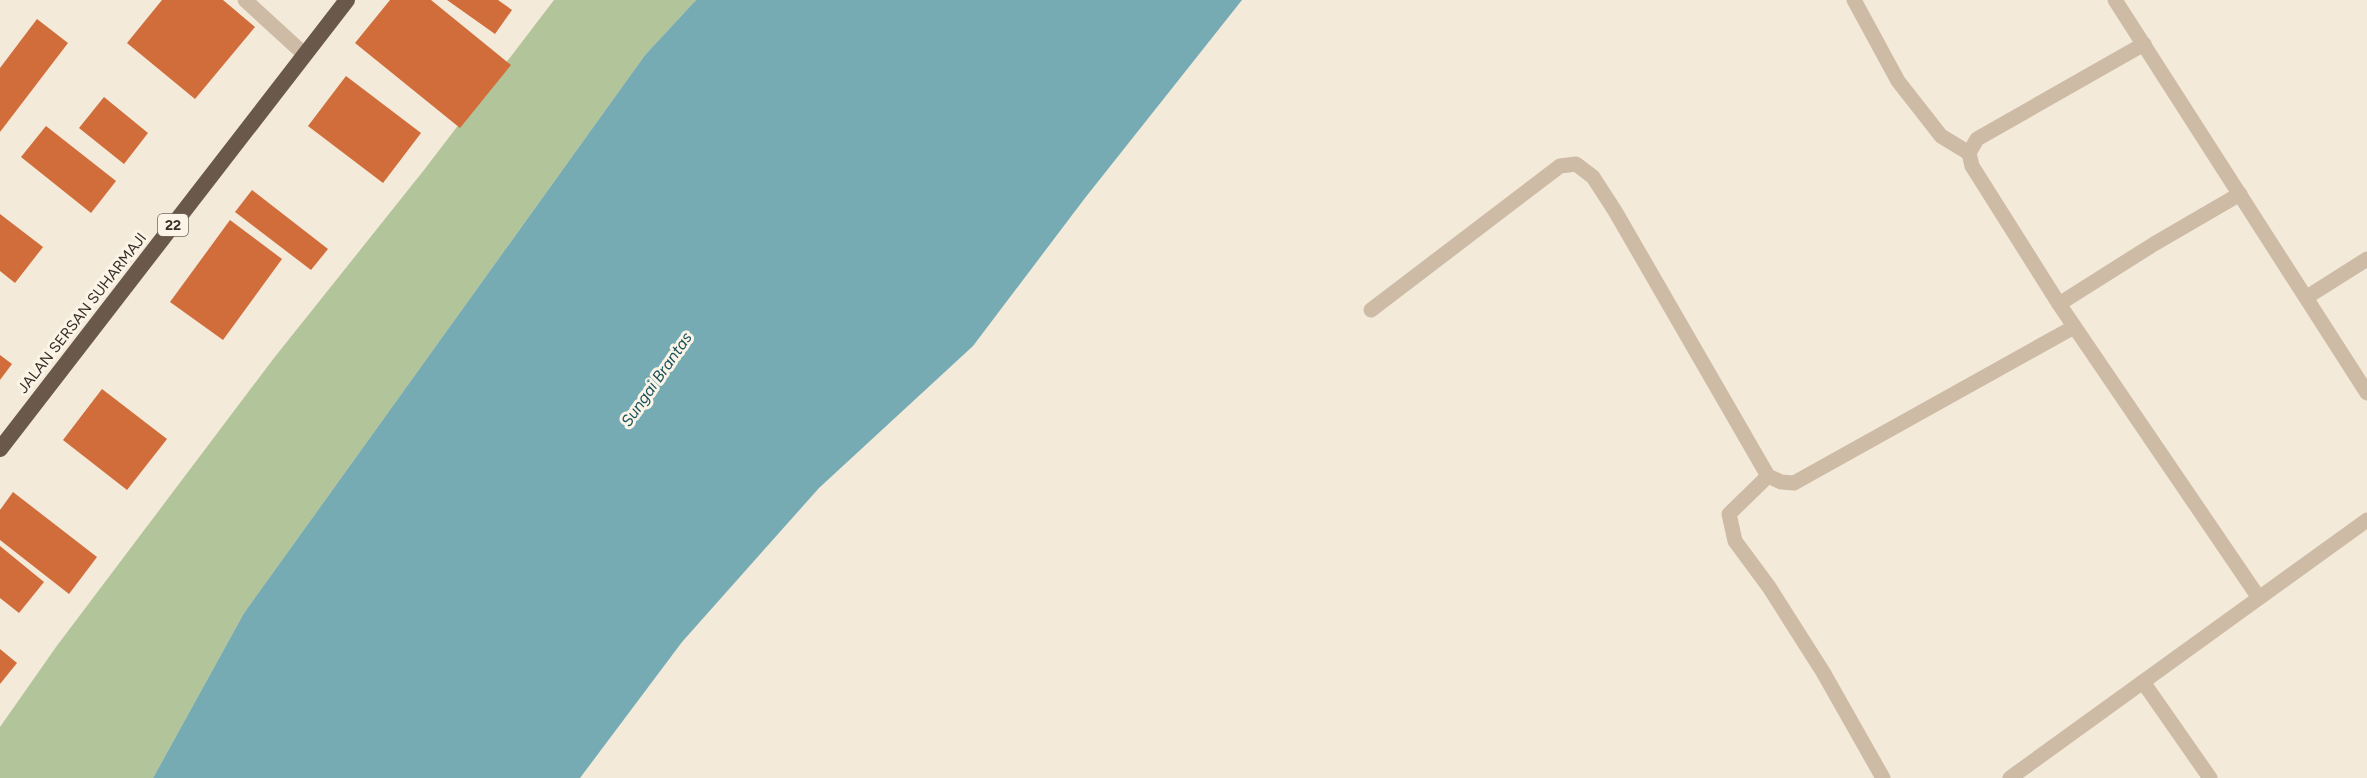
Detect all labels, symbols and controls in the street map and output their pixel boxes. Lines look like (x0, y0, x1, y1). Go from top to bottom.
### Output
road number: 22 (158, 214, 188, 236)
street label: JALAN SERSAN SUHARMAJI (14, 229, 150, 397)
water label: Sungai Brantas (617, 328, 696, 430)

